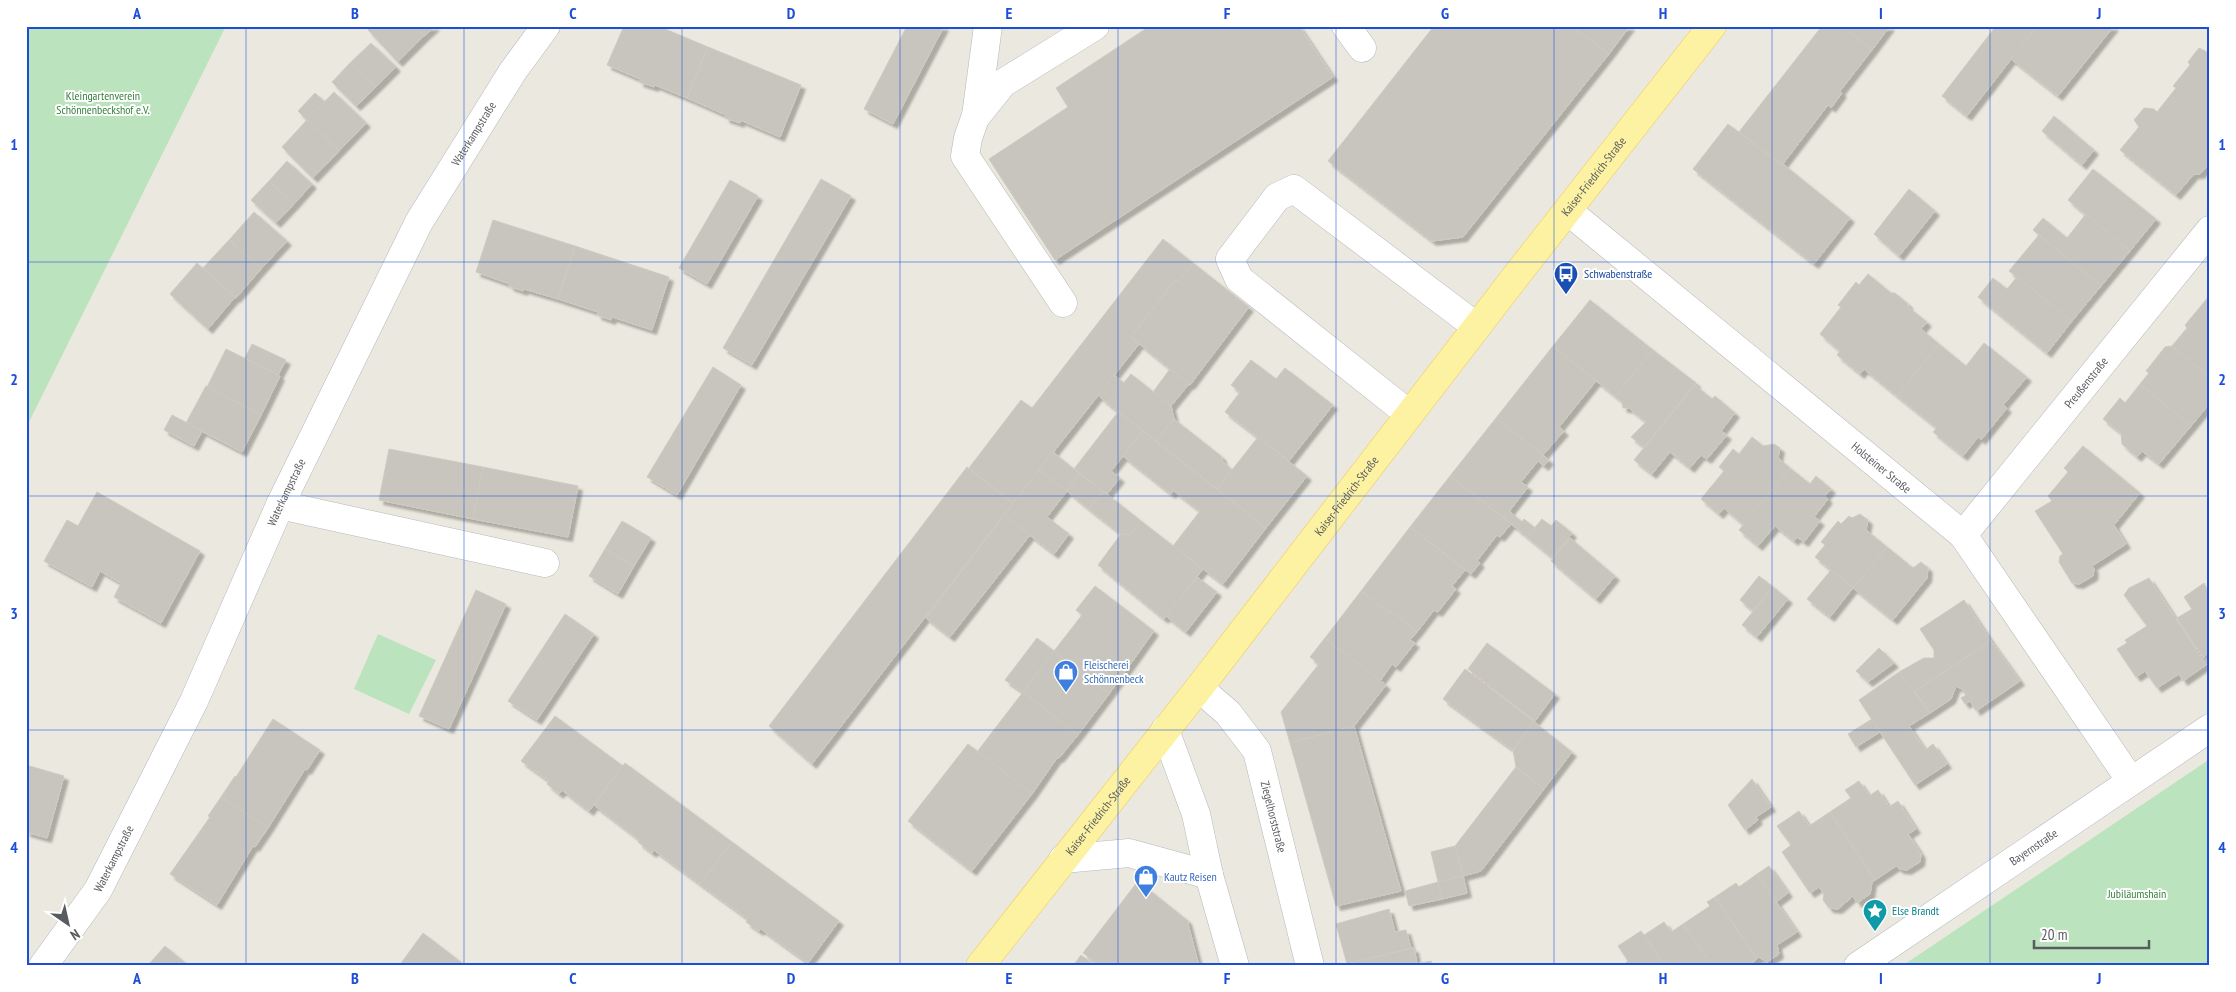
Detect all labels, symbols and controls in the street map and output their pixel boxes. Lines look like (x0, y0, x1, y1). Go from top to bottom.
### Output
text: A (132, 3, 142, 23)
text: B (351, 3, 359, 23)
text: C (569, 3, 577, 23)
text: D (787, 3, 796, 23)
text: E (1006, 3, 1013, 23)
text: F (1224, 3, 1231, 23)
text: G (1441, 3, 1449, 23)
text: H (1659, 3, 1667, 23)
text: I (1879, 3, 1883, 23)
text: J (2096, 3, 2101, 23)
park label: Kleingartenverein Schönnenbeckshof e.V. (56, 88, 150, 117)
street label: Waterkampstraße (448, 99, 499, 168)
text: 1 (10, 134, 18, 154)
street label: Kaiser-Friedrich-Straße (1558, 134, 1629, 219)
text: 1 (2218, 134, 2226, 154)
bus stop icon: Schwabenstraße (1553, 261, 1579, 295)
place label: Schwabenstraße (1584, 266, 1652, 281)
street label: Preußenstraße (2061, 354, 2111, 411)
text: 2 (10, 369, 18, 389)
text: 2 (2218, 369, 2226, 389)
street label: Holsteiner Straße (1849, 439, 1914, 496)
street label: Kaiser-Friedrich-Straße (1311, 453, 1382, 539)
street label: Waterkampstraße (264, 456, 309, 528)
text: 3 (10, 603, 18, 623)
text: 3 (2218, 603, 2226, 623)
place label: Fleischerei Schönnenbeck (1084, 657, 1144, 686)
shop icon: Fleischerei Schönnenbeck (1053, 659, 1079, 693)
street label: Kaiser-Friedrich-Straße (1062, 773, 1134, 858)
street label: Ziegelhorststraße (1258, 779, 1290, 854)
street label: Waterkampstraße (90, 823, 137, 894)
street label: Bayernstraße (2006, 825, 2060, 868)
text: 4 (10, 837, 18, 857)
text: 4 (2218, 837, 2226, 857)
shop icon: Kautz Reisen (1133, 864, 1159, 898)
place label: Kautz Reisen (1164, 869, 1217, 884)
park label: Jubiläumshain (2107, 886, 2166, 901)
place icon: Else Brandt (1862, 898, 1888, 932)
north arrow (42, 900, 92, 950)
place label: Else Brandt (1892, 903, 1940, 918)
scale bar (2034, 917, 2148, 949)
text: N (67, 925, 83, 944)
text: 20 m (2041, 925, 2067, 944)
text: A (132, 968, 142, 988)
text: B (351, 968, 359, 988)
text: C (569, 968, 577, 988)
text: D (787, 968, 796, 988)
text: E (1006, 968, 1013, 988)
text: F (1224, 968, 1231, 988)
text: G (1441, 968, 1449, 988)
text: H (1659, 968, 1667, 988)
text: I (1879, 968, 1883, 988)
text: J (2096, 968, 2101, 988)

